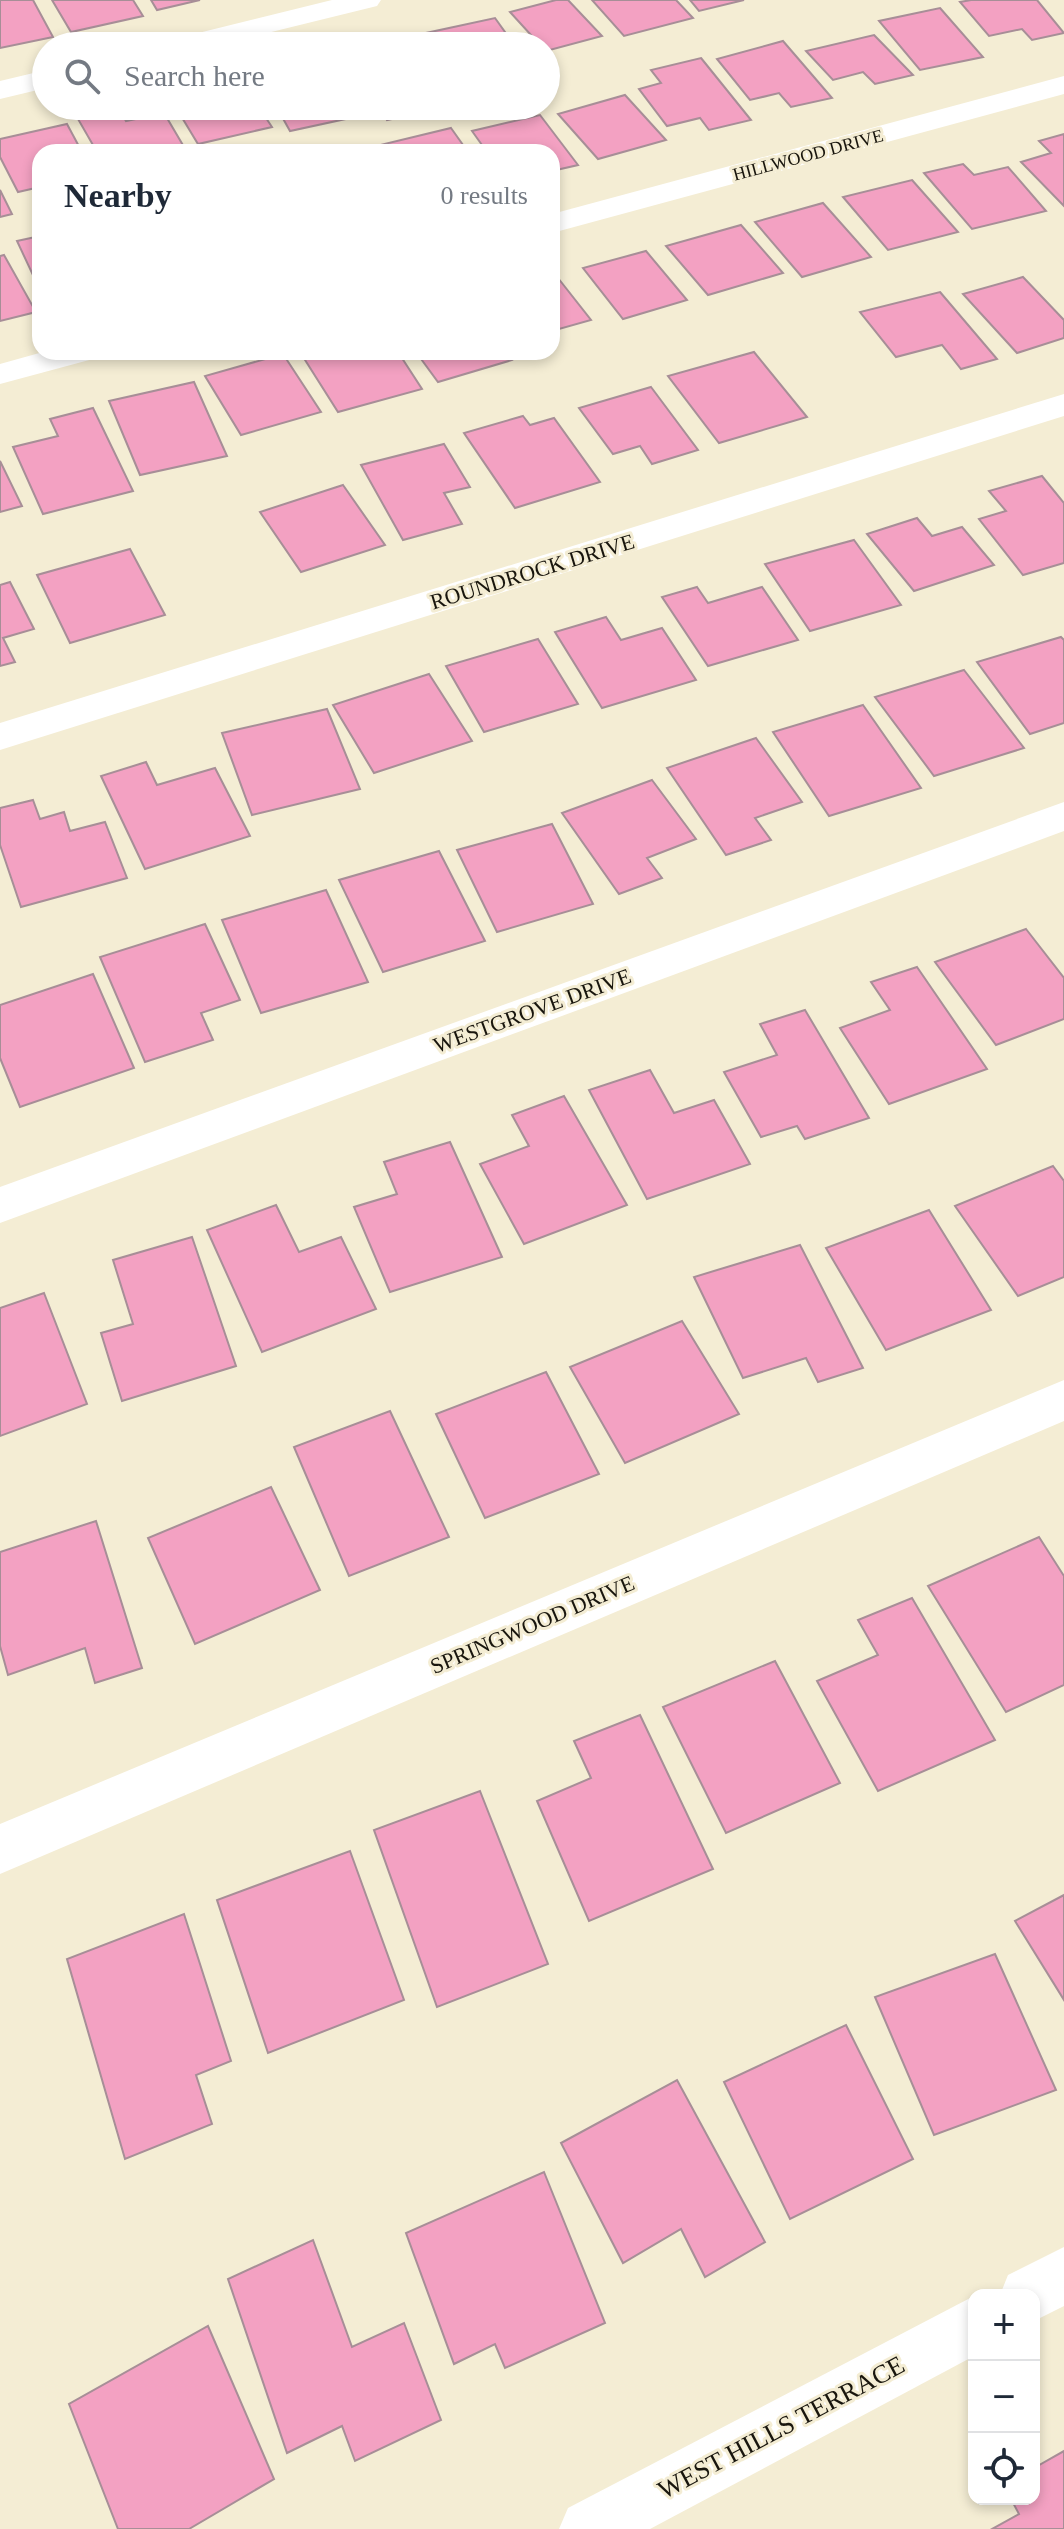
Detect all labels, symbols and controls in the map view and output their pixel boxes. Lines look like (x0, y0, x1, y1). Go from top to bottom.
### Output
search box (32, 32, 560, 120)
icon: search (60, 54, 104, 98)
text: Search here (124, 59, 265, 92)
street label: HILLWOOD DRIVE (730, 125, 886, 185)
text: Nearby (64, 177, 172, 214)
text: 0 results (441, 181, 528, 210)
street label: ROUNDROCK DRIVE (427, 529, 637, 614)
street label: WESTGROVE DRIVE (430, 963, 634, 1058)
street label: SPRINGWOOD DRIVE (426, 1570, 638, 1679)
map controls (968, 2289, 1040, 2505)
button: + (968, 2289, 1040, 2361)
street label: WEST HILLS TERRACE (653, 2350, 909, 2505)
button: − (968, 2361, 1040, 2433)
button: locate (968, 2433, 1040, 2505)

